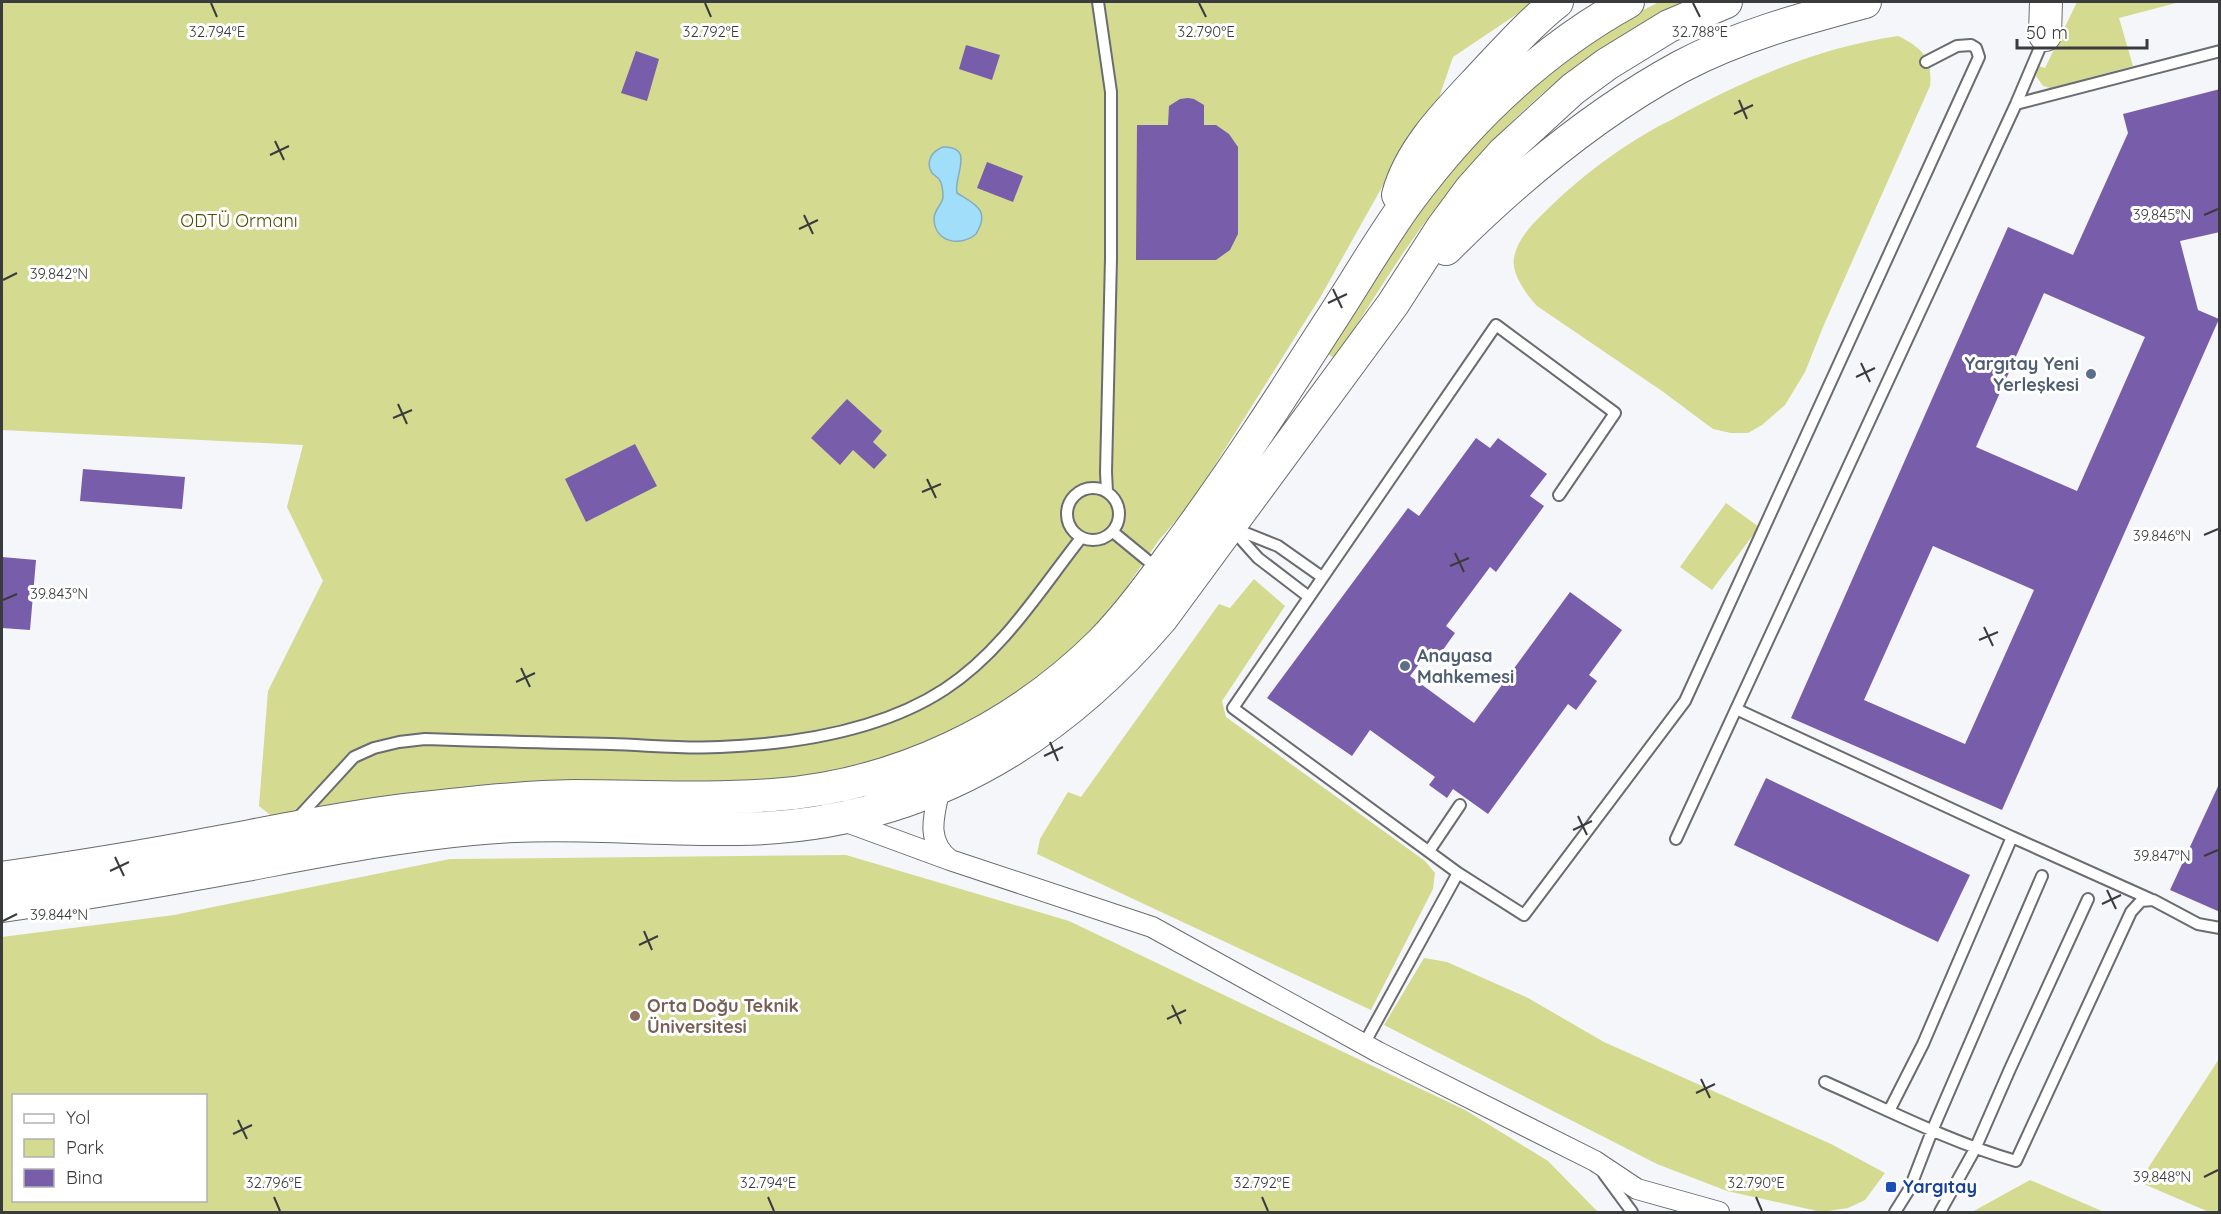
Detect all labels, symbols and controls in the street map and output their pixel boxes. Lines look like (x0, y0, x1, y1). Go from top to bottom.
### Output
scale bar (2017, 12, 2148, 50)
text: 50 m (2026, 21, 2068, 44)
text: 32.794°E (189, 22, 245, 41)
text: 32.792°E (683, 22, 739, 41)
text: 32.790°E (1177, 22, 1235, 41)
text: 32.788°E (1672, 22, 1728, 41)
text: 39.845°N (2133, 205, 2191, 224)
park label: ODTÜ Ormanı (180, 209, 298, 232)
text: 39.842°N (30, 264, 88, 283)
place label: Yargıtay Yeni Yerleşkesi (1964, 352, 2079, 396)
marker: Yargıtay Yeni Yerleşkesi (2084, 367, 2098, 381)
text: 39.846°N (2133, 526, 2191, 545)
text: 39.843°N (30, 584, 88, 603)
place label: Anayasa Mahkemesi (1417, 644, 1514, 688)
marker: Anayasa Mahkemesi (1398, 659, 1412, 673)
text: 39.847°N (2133, 846, 2191, 865)
text: 39.844°N (30, 905, 88, 924)
place label: Orta Doğu Teknik Üniversitesi (647, 994, 799, 1038)
marker: Orta Doğu Teknik Üniversitesi (628, 1009, 642, 1023)
legend (12, 1094, 207, 1202)
text: Yol (66, 1106, 90, 1129)
text: Park (66, 1136, 104, 1159)
text: Bina (66, 1166, 103, 1189)
text: 39.848°N (2133, 1167, 2191, 1186)
text: 32.796°E (246, 1173, 302, 1192)
text: 32.794°E (740, 1173, 796, 1192)
text: 32.792°E (1234, 1173, 1290, 1192)
text: 32.790°E (1727, 1173, 1785, 1192)
place label: Yargıtay (1903, 1175, 1977, 1198)
marker: Yargıtay (1884, 1180, 1898, 1194)

